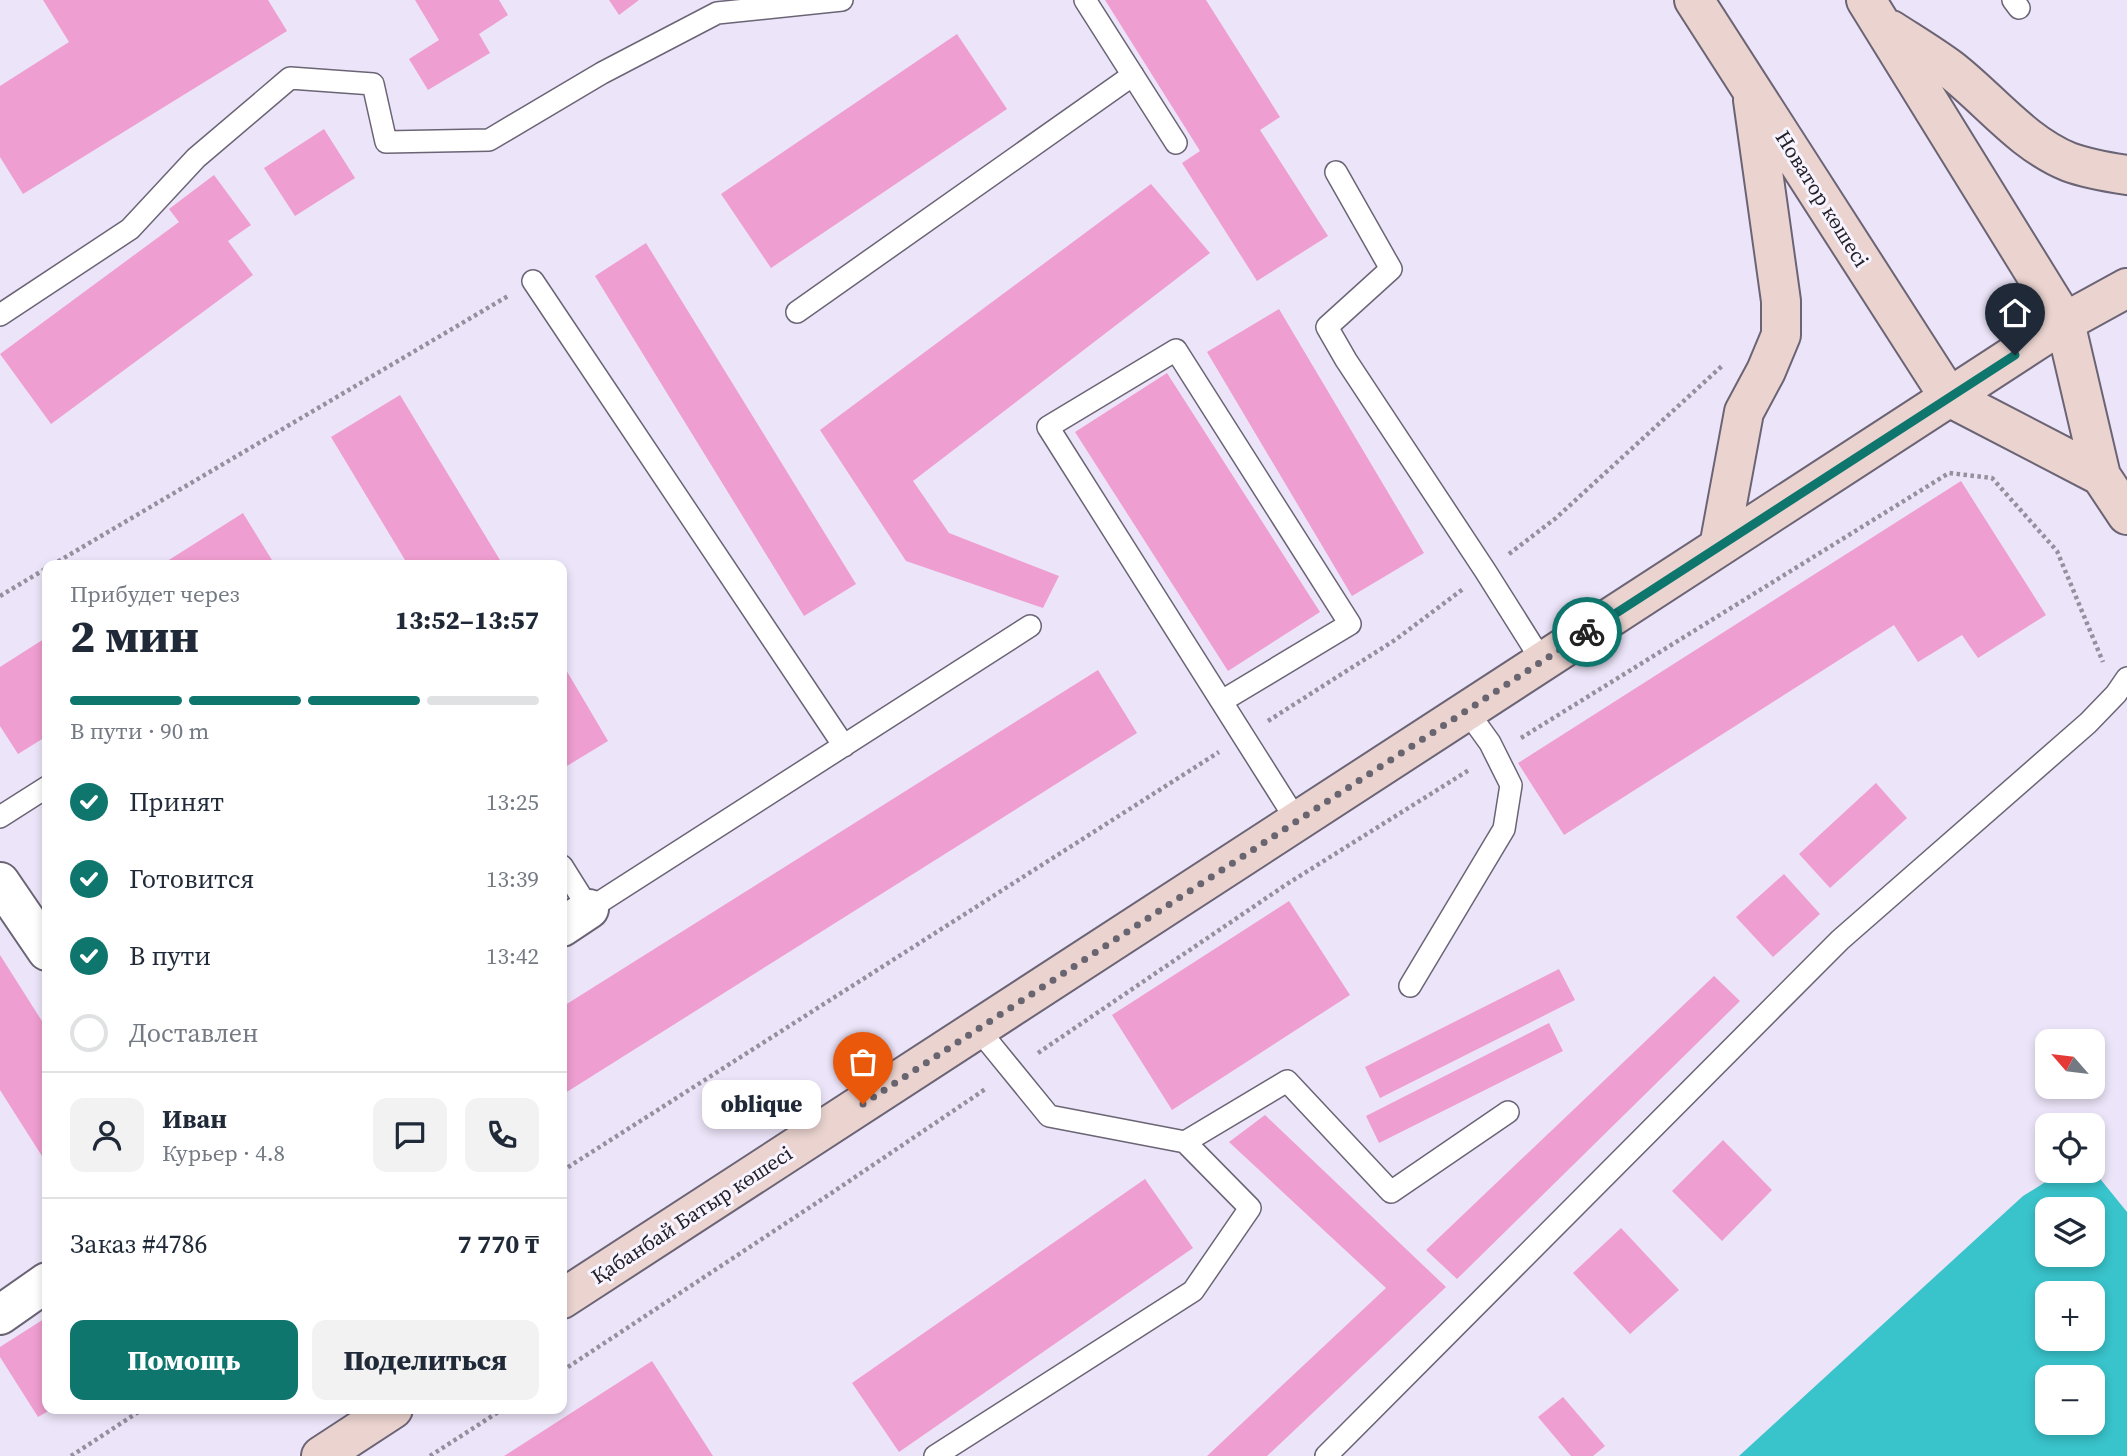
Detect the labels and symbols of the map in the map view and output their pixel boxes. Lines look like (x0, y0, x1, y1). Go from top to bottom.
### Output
street label: Новатор көшесі (1769, 125, 1876, 273)
pin (1985, 283, 2045, 355)
courier (1552, 597, 1622, 667)
north arrow (2035, 1029, 2105, 1099)
pin (833, 1032, 893, 1104)
callout: oblique (702, 1080, 821, 1128)
street label: Қабанбай Батыр көшесі (586, 1139, 798, 1291)

